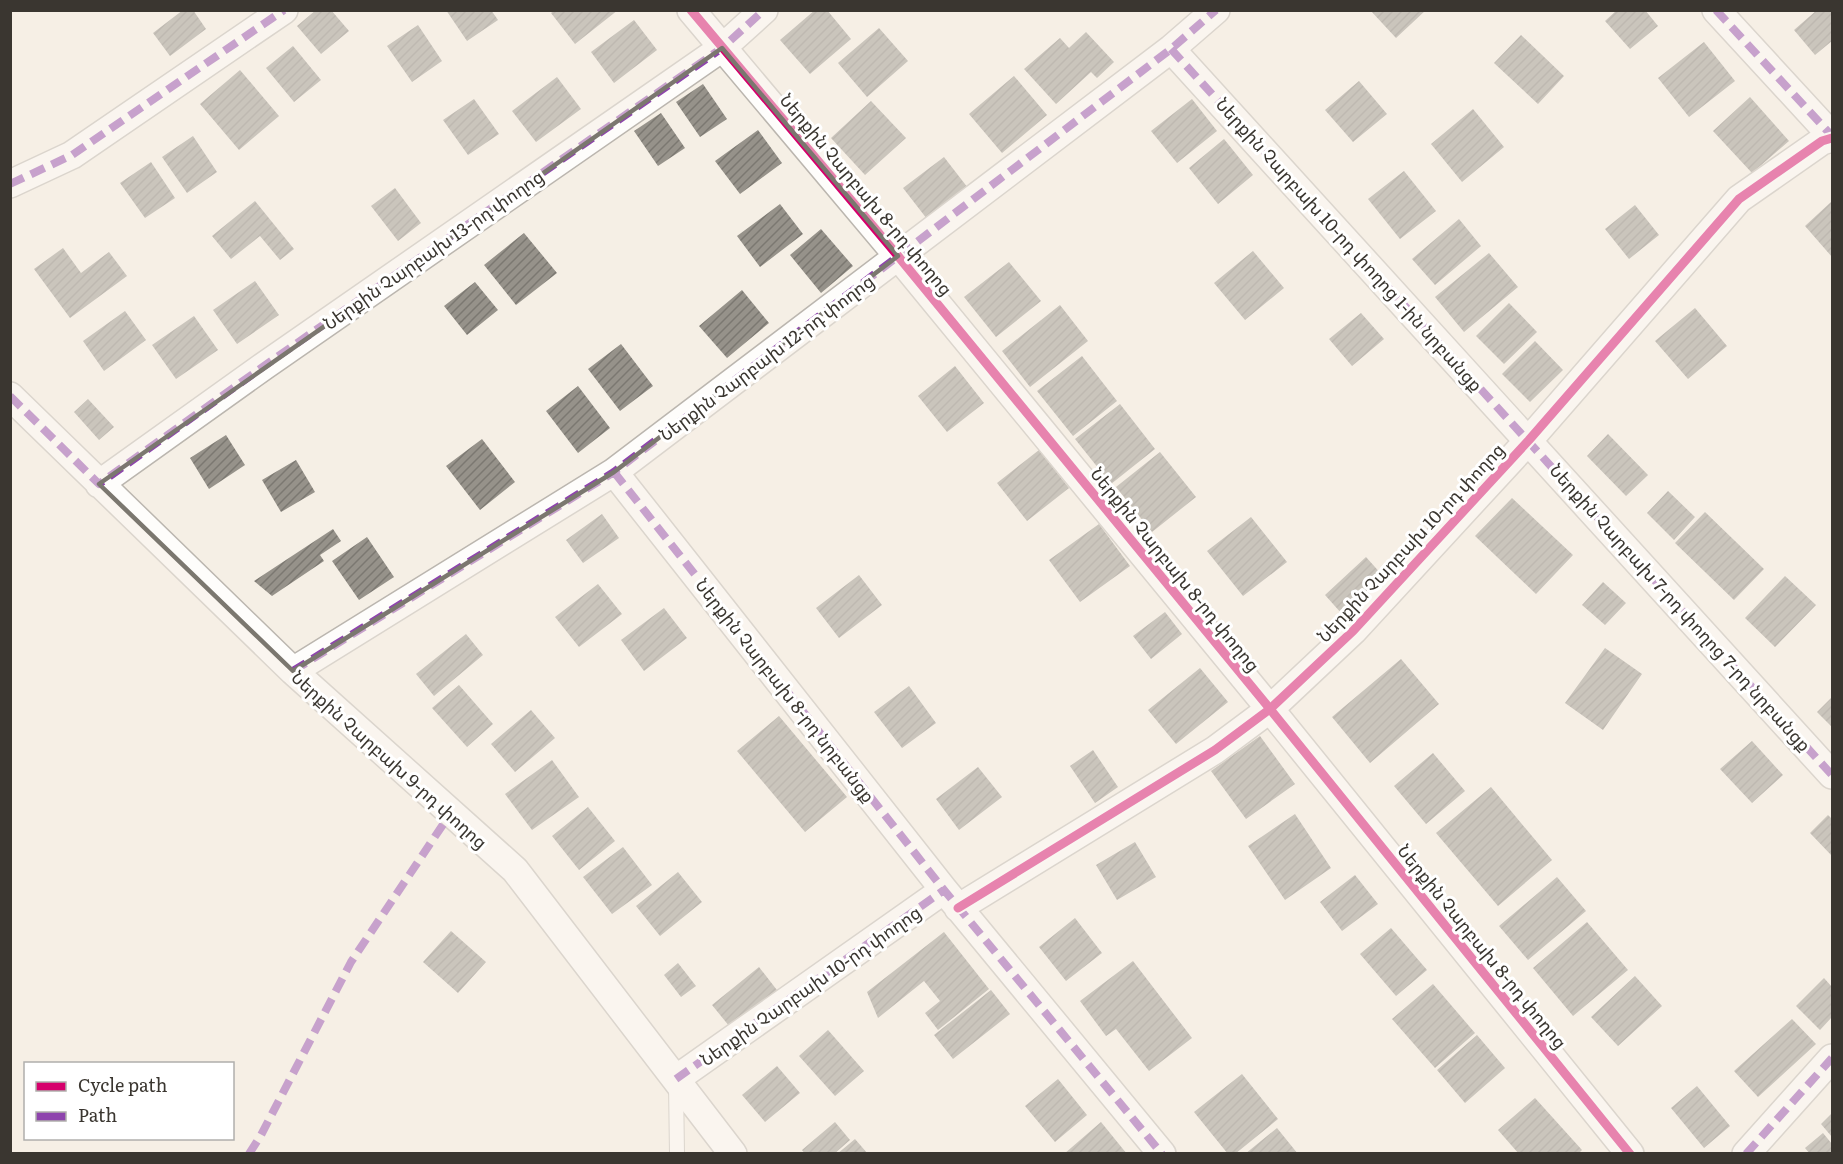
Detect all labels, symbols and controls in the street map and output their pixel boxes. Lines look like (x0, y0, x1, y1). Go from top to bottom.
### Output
street label: Ներքին Չարբախ 8-րդ փողոց (774, 87, 960, 301)
street label: Ներքին Չարբախ 10-րդ փողոց 1-ին նրբանցք (1210, 91, 1490, 397)
street label: Ներքին Չարբախ 13-րդ փողոց (317, 162, 549, 336)
street label: Ներքին Չարբախ 12-րդ փողոց (653, 267, 879, 447)
street label: Ներքին Չարբախ 10-րդ փողոց (1310, 436, 1510, 648)
street label: Ներքին Չարբախ 7-րդ փողոց 7-րդ նրբանցք (1544, 457, 1818, 757)
street label: Ներքին Չարբախ 8-րդ փողոց (1085, 461, 1267, 677)
street label: Ներքին Չարբախ 8-րդ նրբանցք (690, 572, 882, 808)
street label: Ներքին Չարբախ 9-րդ փողոց (286, 663, 494, 855)
street label: Ներքին Չարբախ 8-րդ փողոց (1392, 838, 1574, 1054)
street label: Ներքին Չարբախ 10-րդ փողոց (694, 898, 926, 1072)
legend (24, 1062, 234, 1140)
text: Cycle path (78, 1071, 167, 1098)
text: Path (78, 1101, 117, 1128)

